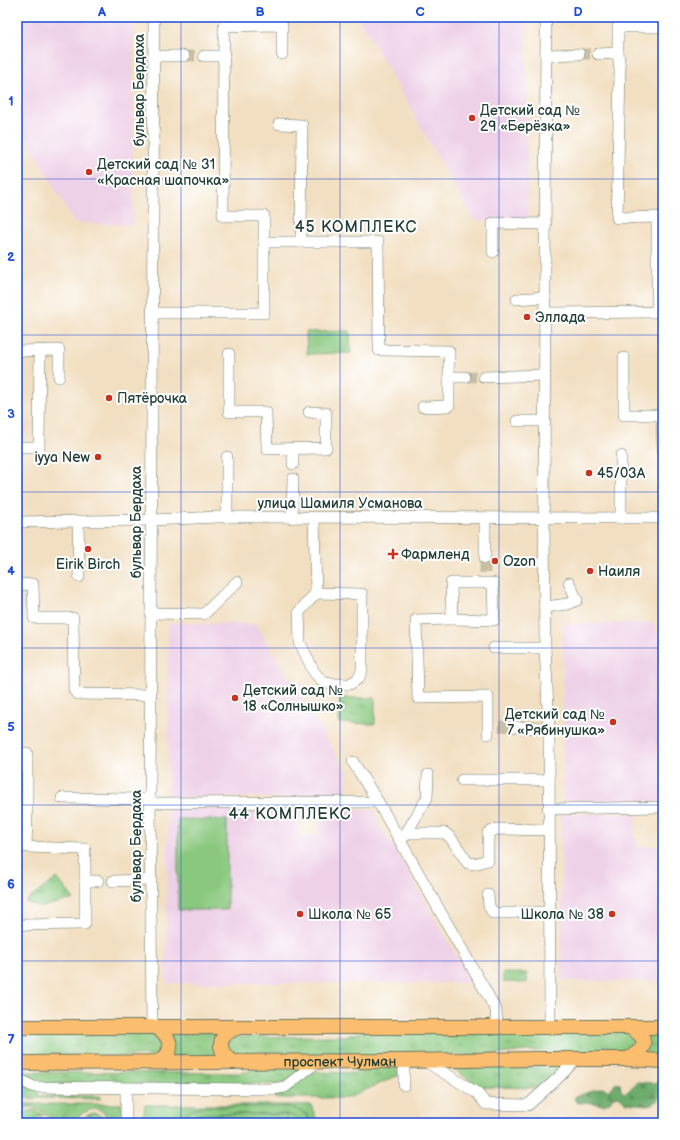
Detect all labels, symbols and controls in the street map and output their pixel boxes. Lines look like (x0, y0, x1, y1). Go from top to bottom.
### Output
text: A (97, 4, 106, 20)
text: B (255, 4, 265, 20)
text: C (415, 4, 425, 20)
text: D (573, 4, 583, 20)
street label: бульвар Бердаха (131, 33, 148, 146)
text: 1 (8, 93, 14, 109)
place label: Детский сад № 29 «Берёзка» (480, 102, 580, 135)
marker: Детский сад № 29 «Берёзка» (467, 113, 477, 123)
place label: Детский сад № 31 «Красная шапочка» (97, 156, 229, 189)
marker: Детский сад № 31 «Красная шапочка» (84, 167, 94, 177)
district label: 45 КОМПЛЕКС (295, 218, 417, 237)
text: 2 (7, 249, 15, 265)
place label: Эллада (535, 309, 586, 326)
marker: Эллада (522, 312, 532, 322)
place label: Пятёрочка (117, 390, 188, 407)
marker: Пятёрочка (104, 393, 114, 403)
text: 3 (7, 406, 15, 422)
place label: iyya New (35, 449, 91, 466)
marker: iyya New (93, 452, 103, 462)
street label: бульвар Бердаха (128, 465, 145, 578)
place label: 45/03А (597, 465, 646, 482)
marker: 45/03А (584, 468, 594, 478)
street label: улица Шамиля Усманова (257, 495, 423, 512)
marker: Eirik Birch (83, 544, 93, 554)
place label: Фармленд (401, 546, 470, 563)
marker: Фармленд (388, 549, 398, 559)
place label: Ozon (503, 553, 536, 570)
place label: Eirik Birch (56, 556, 120, 573)
marker: Ozon (490, 556, 500, 566)
text: 4 (7, 563, 15, 579)
place label: Наиля (598, 563, 640, 580)
marker: Наиля (585, 566, 595, 576)
place label: Детский сад № 18 «Солнышко» (243, 682, 344, 715)
marker: Детский сад № 18 «Солнышко» (230, 693, 240, 703)
place label: Детский сад № 7 «Рябинушка» (505, 706, 605, 739)
marker: Детский сад № 7 «Рябинушка» (608, 717, 618, 727)
text: 5 (7, 719, 15, 735)
street label: бульвар Бердаха (128, 789, 145, 902)
district label: 44 КОМПЛЕКС (228, 805, 352, 824)
text: 6 (7, 876, 15, 892)
place label: Школа № 65 (308, 906, 391, 923)
place label: Школа № 38 (520, 906, 604, 923)
marker: Школа № 65 (295, 909, 305, 919)
marker: Школа № 38 (607, 909, 617, 919)
text: 7 (7, 1032, 15, 1048)
street label: проспект Чулман (283, 1053, 397, 1070)

